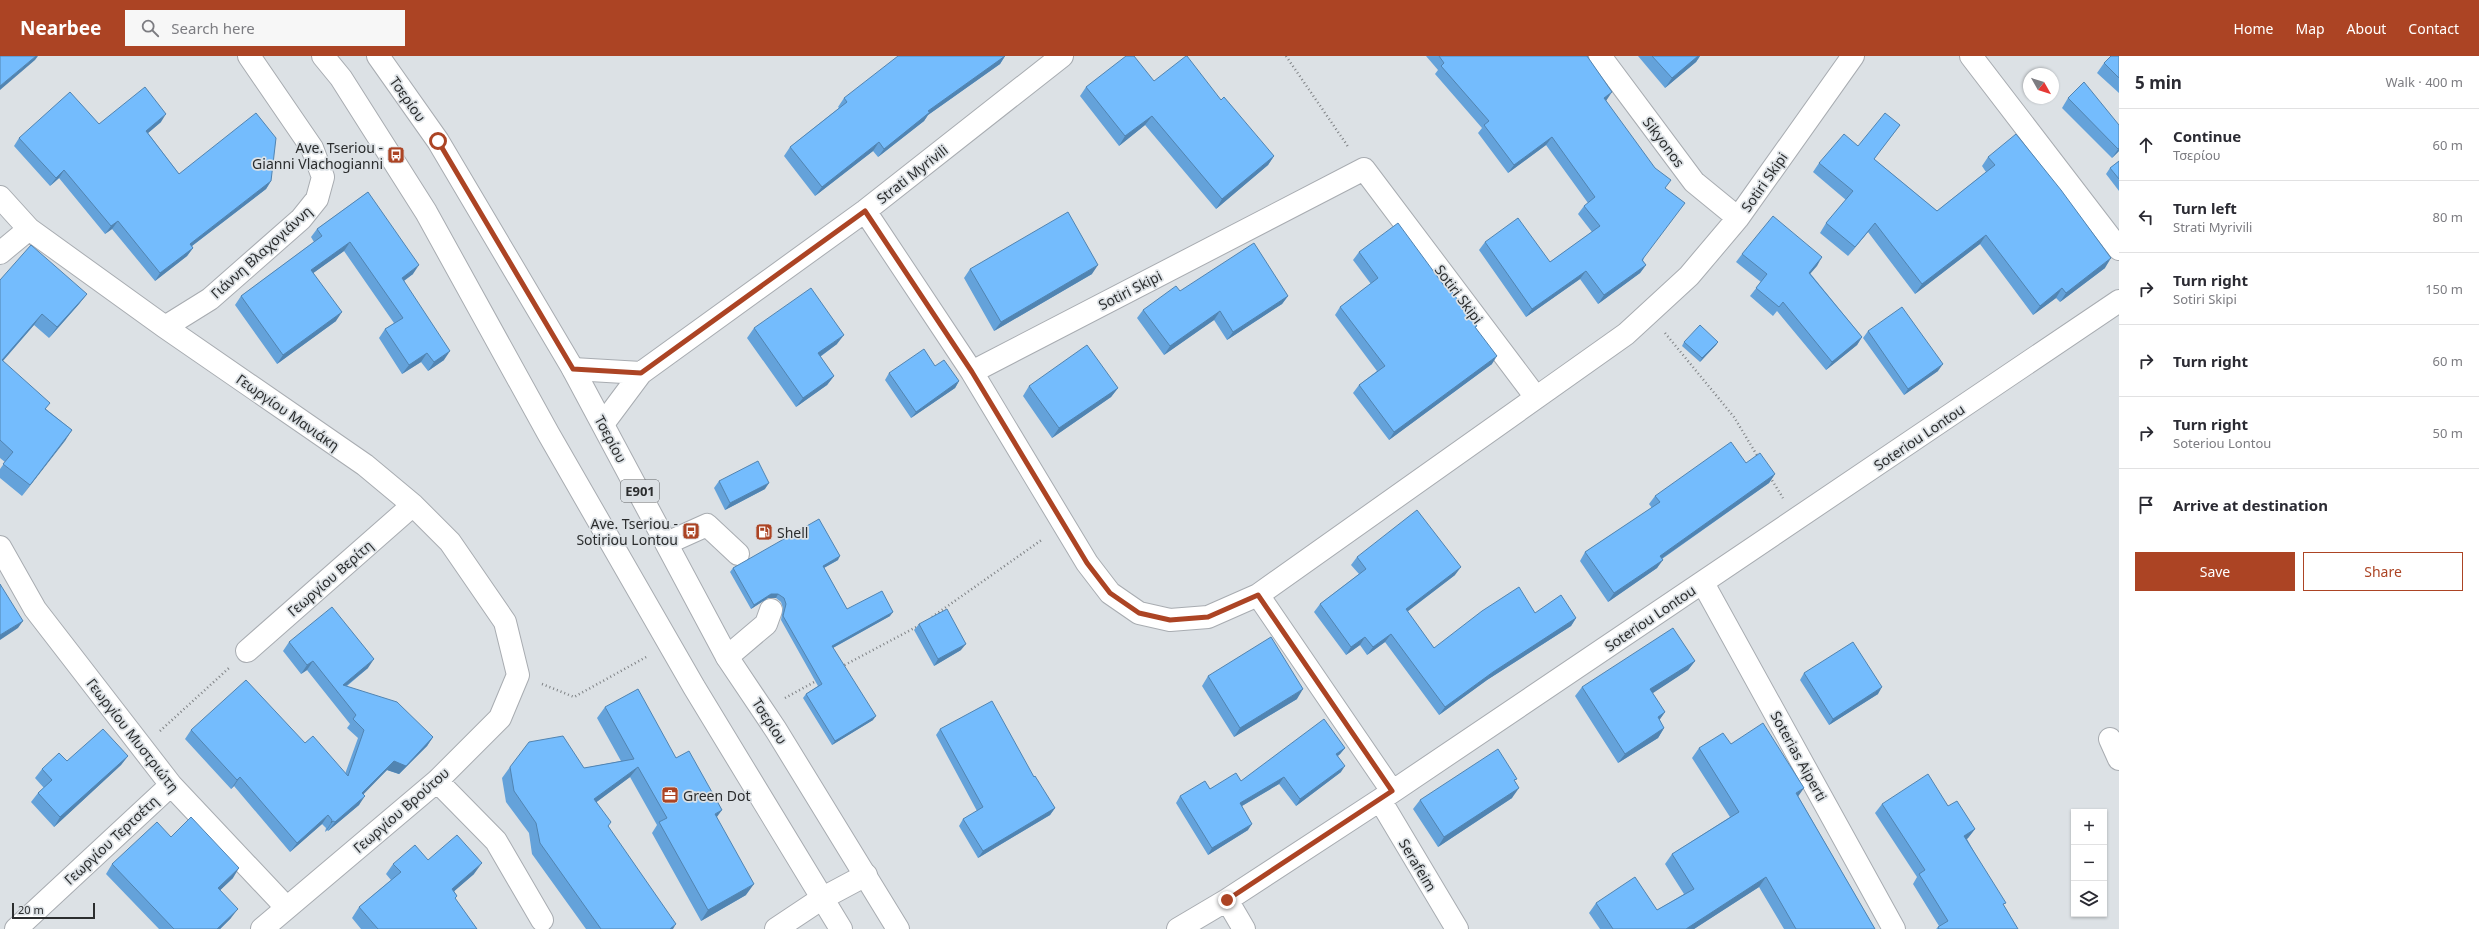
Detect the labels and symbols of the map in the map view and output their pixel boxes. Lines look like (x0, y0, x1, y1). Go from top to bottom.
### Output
north arrow (2023, 68, 2059, 104)
street label: Τσερίου (386, 73, 430, 125)
street label: Sikyonos (1639, 113, 1689, 171)
route start (429, 132, 447, 150)
place label: Ave. Tseriou - Gianni Vlachogianni (252, 138, 383, 173)
street label: Strati Myrivili (872, 140, 952, 208)
bus stop icon: Ave. Tseriou - Gianni Vlachogianni (386, 145, 406, 165)
street label: Sotiri Skipi (1736, 148, 1792, 216)
street label: Γιάννη Βλαχογιάννη (206, 201, 316, 303)
street label: Sotiri Skipi (1431, 261, 1487, 327)
street label: Sotiri Skipi (1095, 266, 1165, 314)
street label: Γεωργίου Μανιάκη (233, 369, 343, 455)
street label: Soteriou Lontou (1870, 400, 1968, 474)
street label: Τσερίου (591, 412, 631, 466)
road number: E901 (621, 480, 659, 502)
place label: Ave. Tseriou - Sotiriou Lontou (576, 514, 678, 549)
bus stop icon: Ave. Tseriou - Sotiriou Lontou (681, 521, 701, 541)
fuel station icon: Shell (754, 522, 774, 542)
place label: Shell (777, 523, 808, 542)
street label: Γεωργίου Βερίτη (283, 536, 377, 620)
street label: Soteriou Lontou (1601, 581, 1699, 655)
street label: Γεωργίου Μυστριώτη (83, 674, 183, 796)
street label: Τσερίου (748, 694, 792, 748)
street label: Soterias Aiperti (1766, 708, 1832, 804)
street label: Γεωργίου Βρούτου (349, 763, 453, 857)
office icon: Green Dot (660, 785, 680, 805)
place label: Green Dot (683, 786, 751, 805)
street label: Γεωργίου Τερτσέτη (60, 791, 162, 889)
street label: Serafeim (1395, 835, 1441, 895)
route end (1218, 891, 1236, 909)
scale bar (12, 901, 95, 920)

